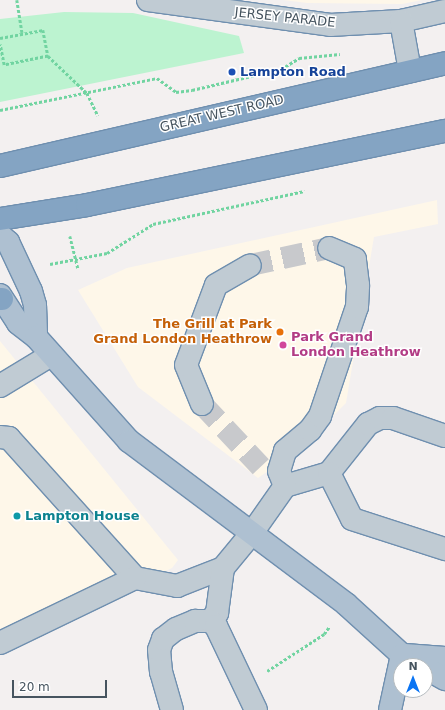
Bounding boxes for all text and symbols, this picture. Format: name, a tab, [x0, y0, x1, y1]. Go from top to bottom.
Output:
street label: JERSEY PARADE	[234, 5, 336, 31]
place label: Lampton Road	[240, 64, 346, 80]
marker: Lampton Road	[227, 67, 237, 77]
street label: GREAT WEST ROAD	[159, 92, 285, 136]
place label: The Grill at Park Grand London Heathrow	[93, 317, 272, 348]
marker: The Grill at Park Grand London Heathrow	[275, 327, 285, 337]
place label: Park Grand London Heathrow	[291, 330, 421, 361]
marker: Park Grand London Heathrow	[278, 340, 288, 350]
place label: Lampton House	[25, 508, 139, 524]
marker: Lampton House	[12, 511, 22, 521]
north arrow	[393, 658, 433, 698]
text: N	[408, 660, 418, 673]
scale bar	[14, 672, 109, 698]
text: 20 m	[19, 680, 50, 694]

